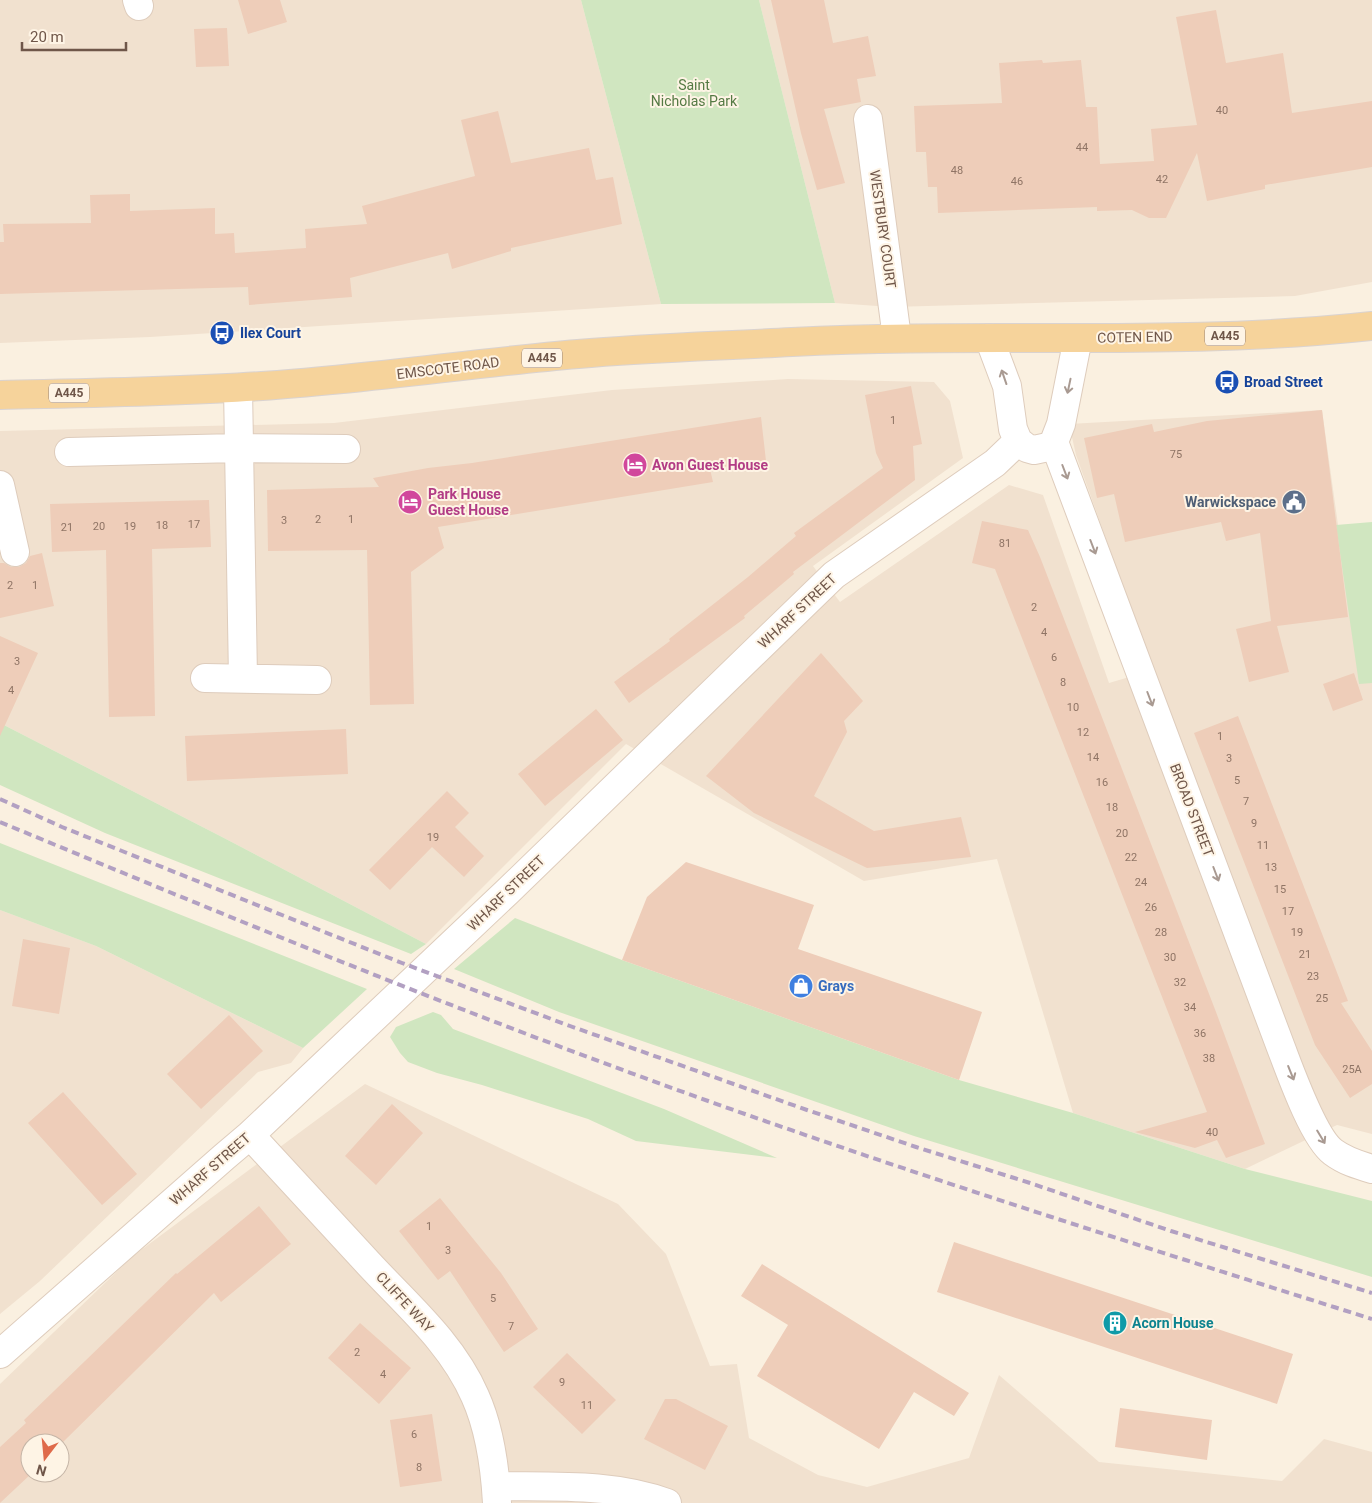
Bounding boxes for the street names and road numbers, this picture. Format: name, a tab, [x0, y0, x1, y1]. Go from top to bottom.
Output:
street label: WESTBURY COURT	[867, 169, 899, 290]
road number: A445	[1205, 326, 1245, 346]
street label: COTEN END	[1097, 328, 1173, 346]
road number: A445	[522, 348, 562, 368]
street label: EMSCOTE ROAD	[396, 354, 500, 382]
road number: A445	[49, 383, 89, 402]
street label: WHARF STREET	[755, 570, 840, 651]
street label: BROAD STREET	[1167, 761, 1217, 859]
street label: WHARF STREET	[464, 852, 548, 934]
street label: WHARF STREET	[167, 1129, 254, 1208]
street label: CLIFFE WAY	[373, 1269, 437, 1336]

